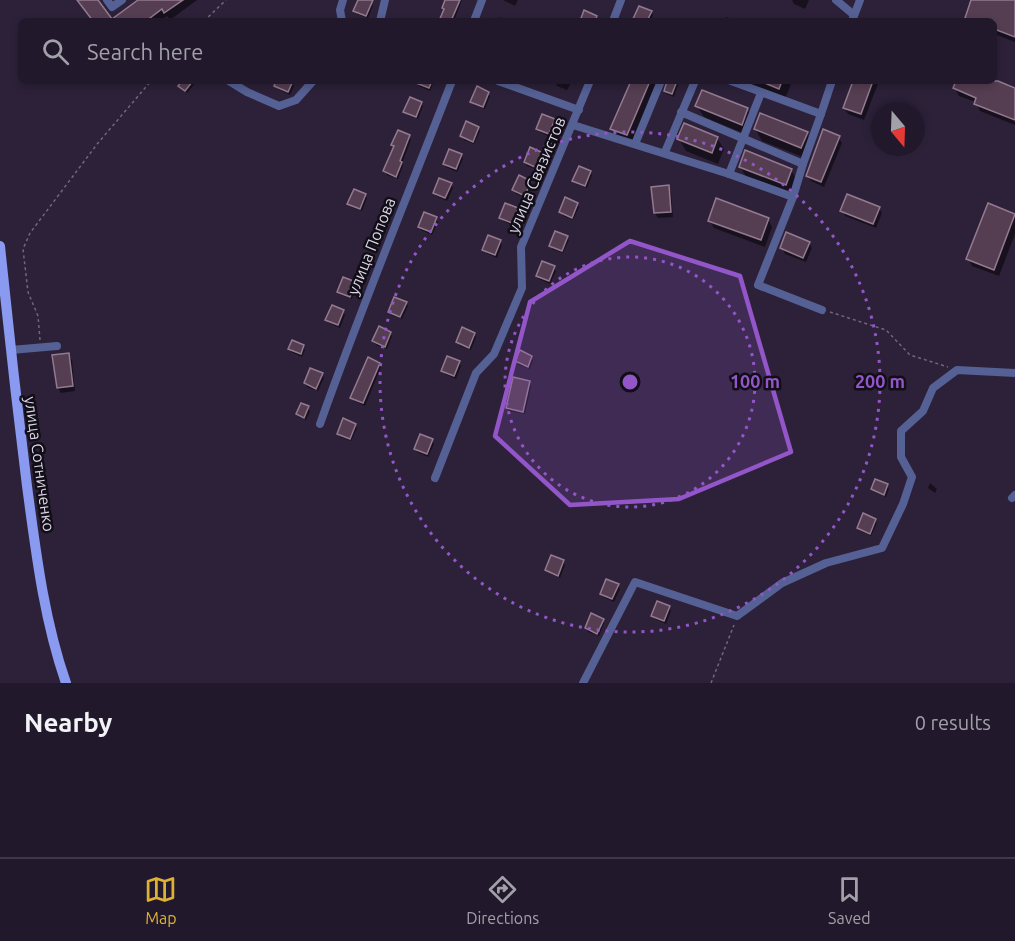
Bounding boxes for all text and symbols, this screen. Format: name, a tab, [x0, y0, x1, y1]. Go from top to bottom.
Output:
search box	[18, 18, 997, 84]
icon: search	[39, 35, 72, 68]
text: Search here	[87, 39, 203, 64]
north arrow	[871, 102, 925, 156]
street label: улица Связистов	[503, 114, 569, 236]
street label: улица Попова	[343, 195, 399, 297]
text: 100 m	[730, 371, 780, 391]
text: 200 m	[855, 371, 905, 391]
centre of rings	[620, 372, 640, 392]
street label: улица Сотниченко	[22, 395, 58, 533]
text: Nearby	[24, 708, 112, 737]
text: 0 results	[915, 711, 991, 734]
tab: Map	[144, 873, 177, 927]
tab: Directions	[466, 873, 539, 927]
tab: Saved	[828, 873, 871, 927]

